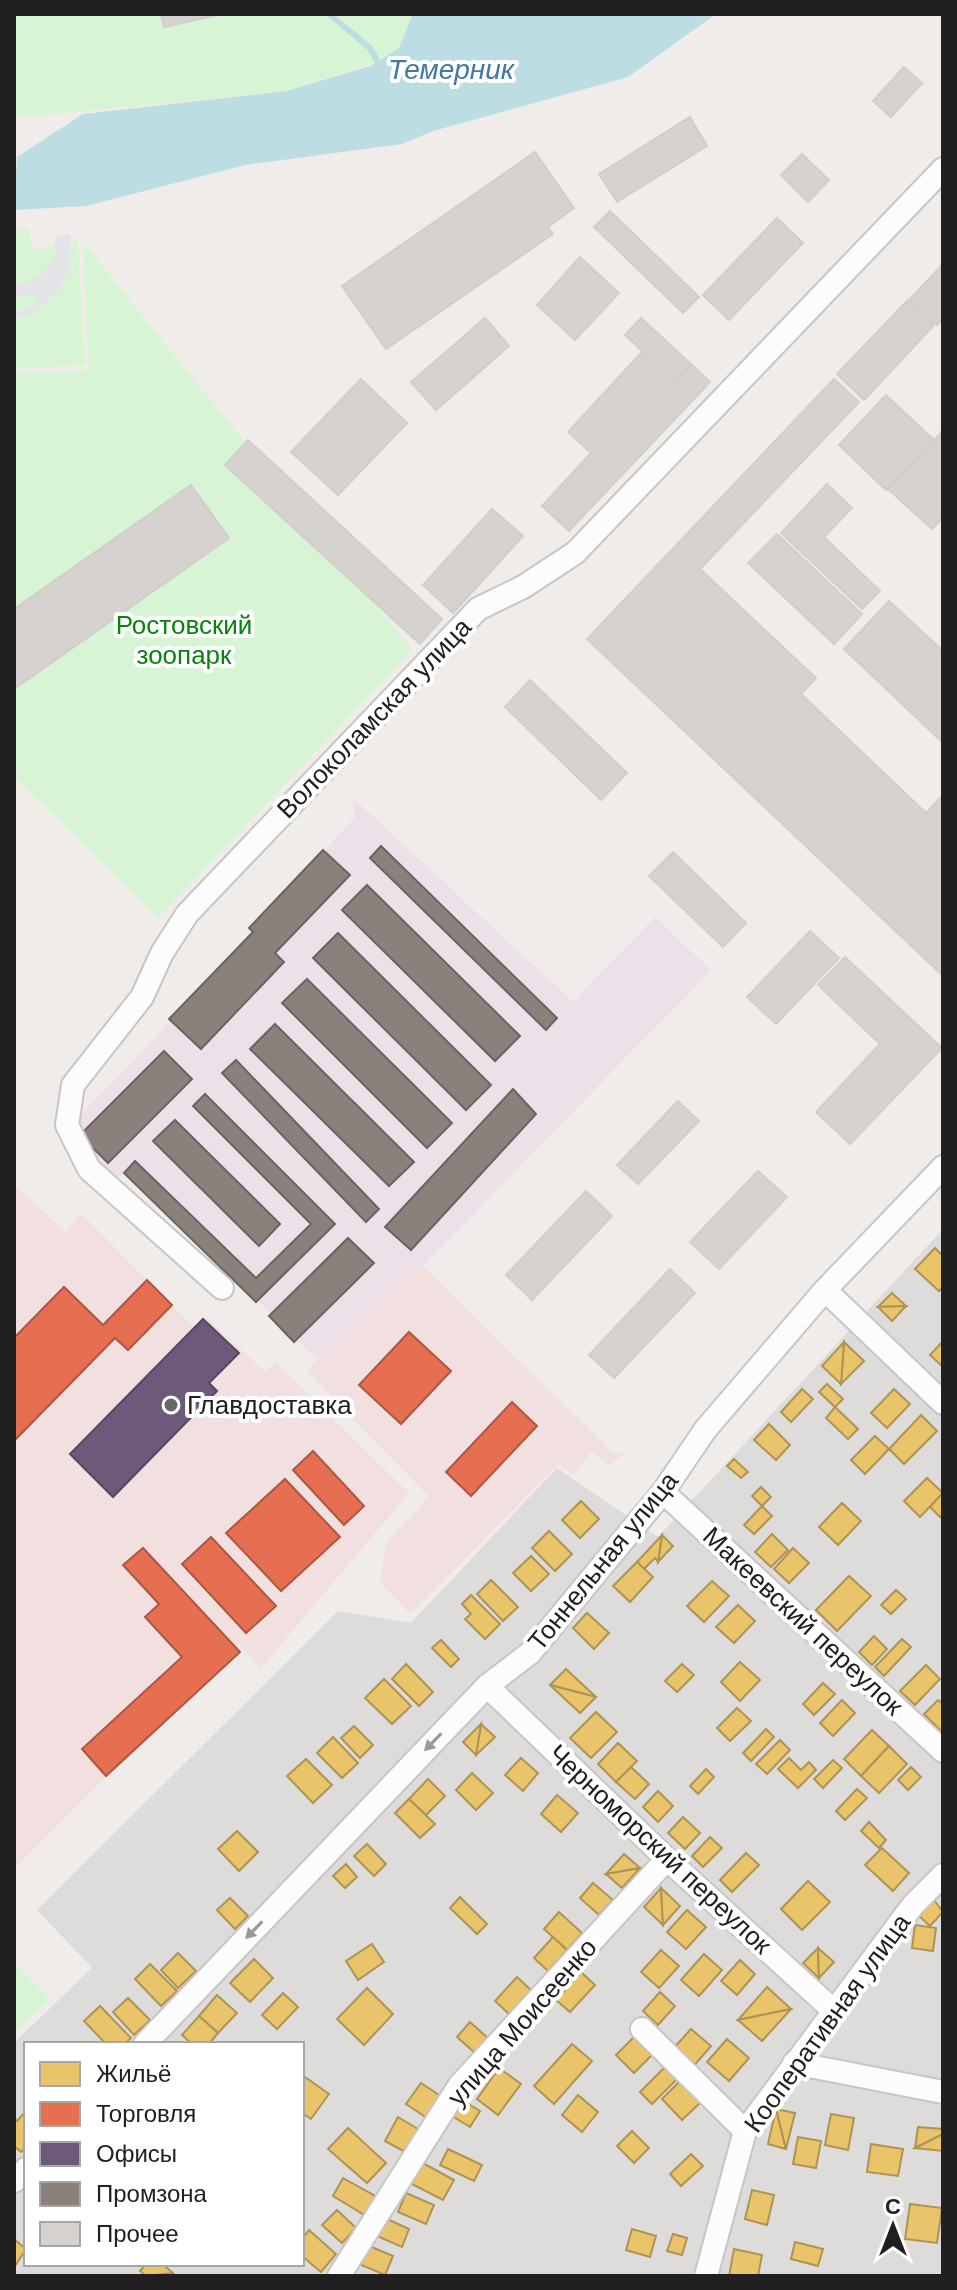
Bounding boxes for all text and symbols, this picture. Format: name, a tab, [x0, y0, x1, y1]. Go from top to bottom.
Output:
water label: Темерник	[388, 51, 516, 88]
park label: Ростовский зоопарк	[116, 608, 252, 672]
street label: Волоколамская улица	[269, 610, 479, 826]
place label: Главдоставка	[187, 1388, 352, 1422]
marker: Главдоставка	[162, 1396, 180, 1414]
street label: Тоннельная улица	[520, 1464, 686, 1657]
street label: Макеевский переулок	[696, 1519, 911, 1723]
one-way arrow	[425, 1733, 443, 1752]
street label: Черноморский переулок	[541, 1737, 779, 1962]
street label: Кооперативная улица	[736, 1906, 918, 2139]
one-way arrow	[245, 1921, 263, 1940]
street label: улица Моисеенко	[440, 1931, 604, 2113]
legend	[24, 2042, 304, 2266]
text: Жильё	[96, 2058, 171, 2089]
text: Торговля	[96, 2098, 196, 2129]
text: Офисы	[96, 2138, 177, 2169]
text: Промзона	[96, 2178, 208, 2209]
north arrow	[853, 2186, 933, 2266]
text: С	[885, 2192, 901, 2221]
text: Прочее	[96, 2218, 179, 2249]

